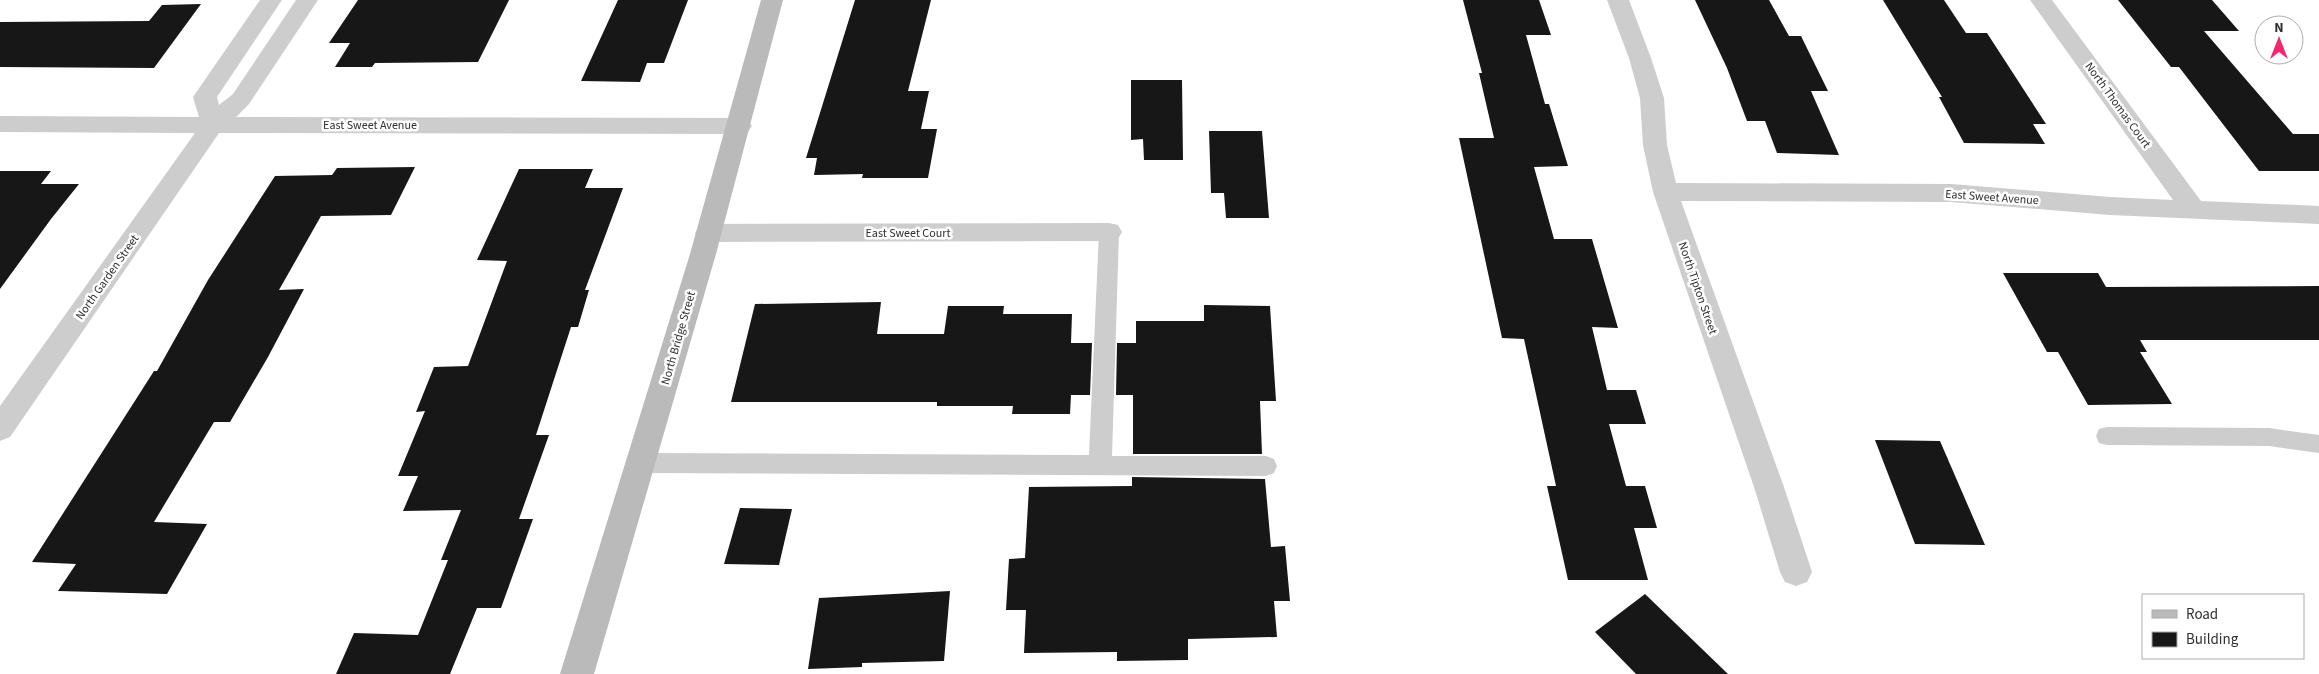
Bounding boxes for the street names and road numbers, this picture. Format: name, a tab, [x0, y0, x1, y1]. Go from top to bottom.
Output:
street label: North Thomas Court	[2081, 59, 2155, 152]
street label: East Sweet Avenue	[323, 117, 417, 134]
street label: East Sweet Avenue	[1945, 186, 2039, 209]
street label: East Sweet Court	[866, 225, 950, 242]
street label: North Garden Street	[72, 231, 143, 323]
street label: North Tipton Street	[1674, 240, 1721, 337]
street label: North Bridge Street	[657, 289, 700, 387]

